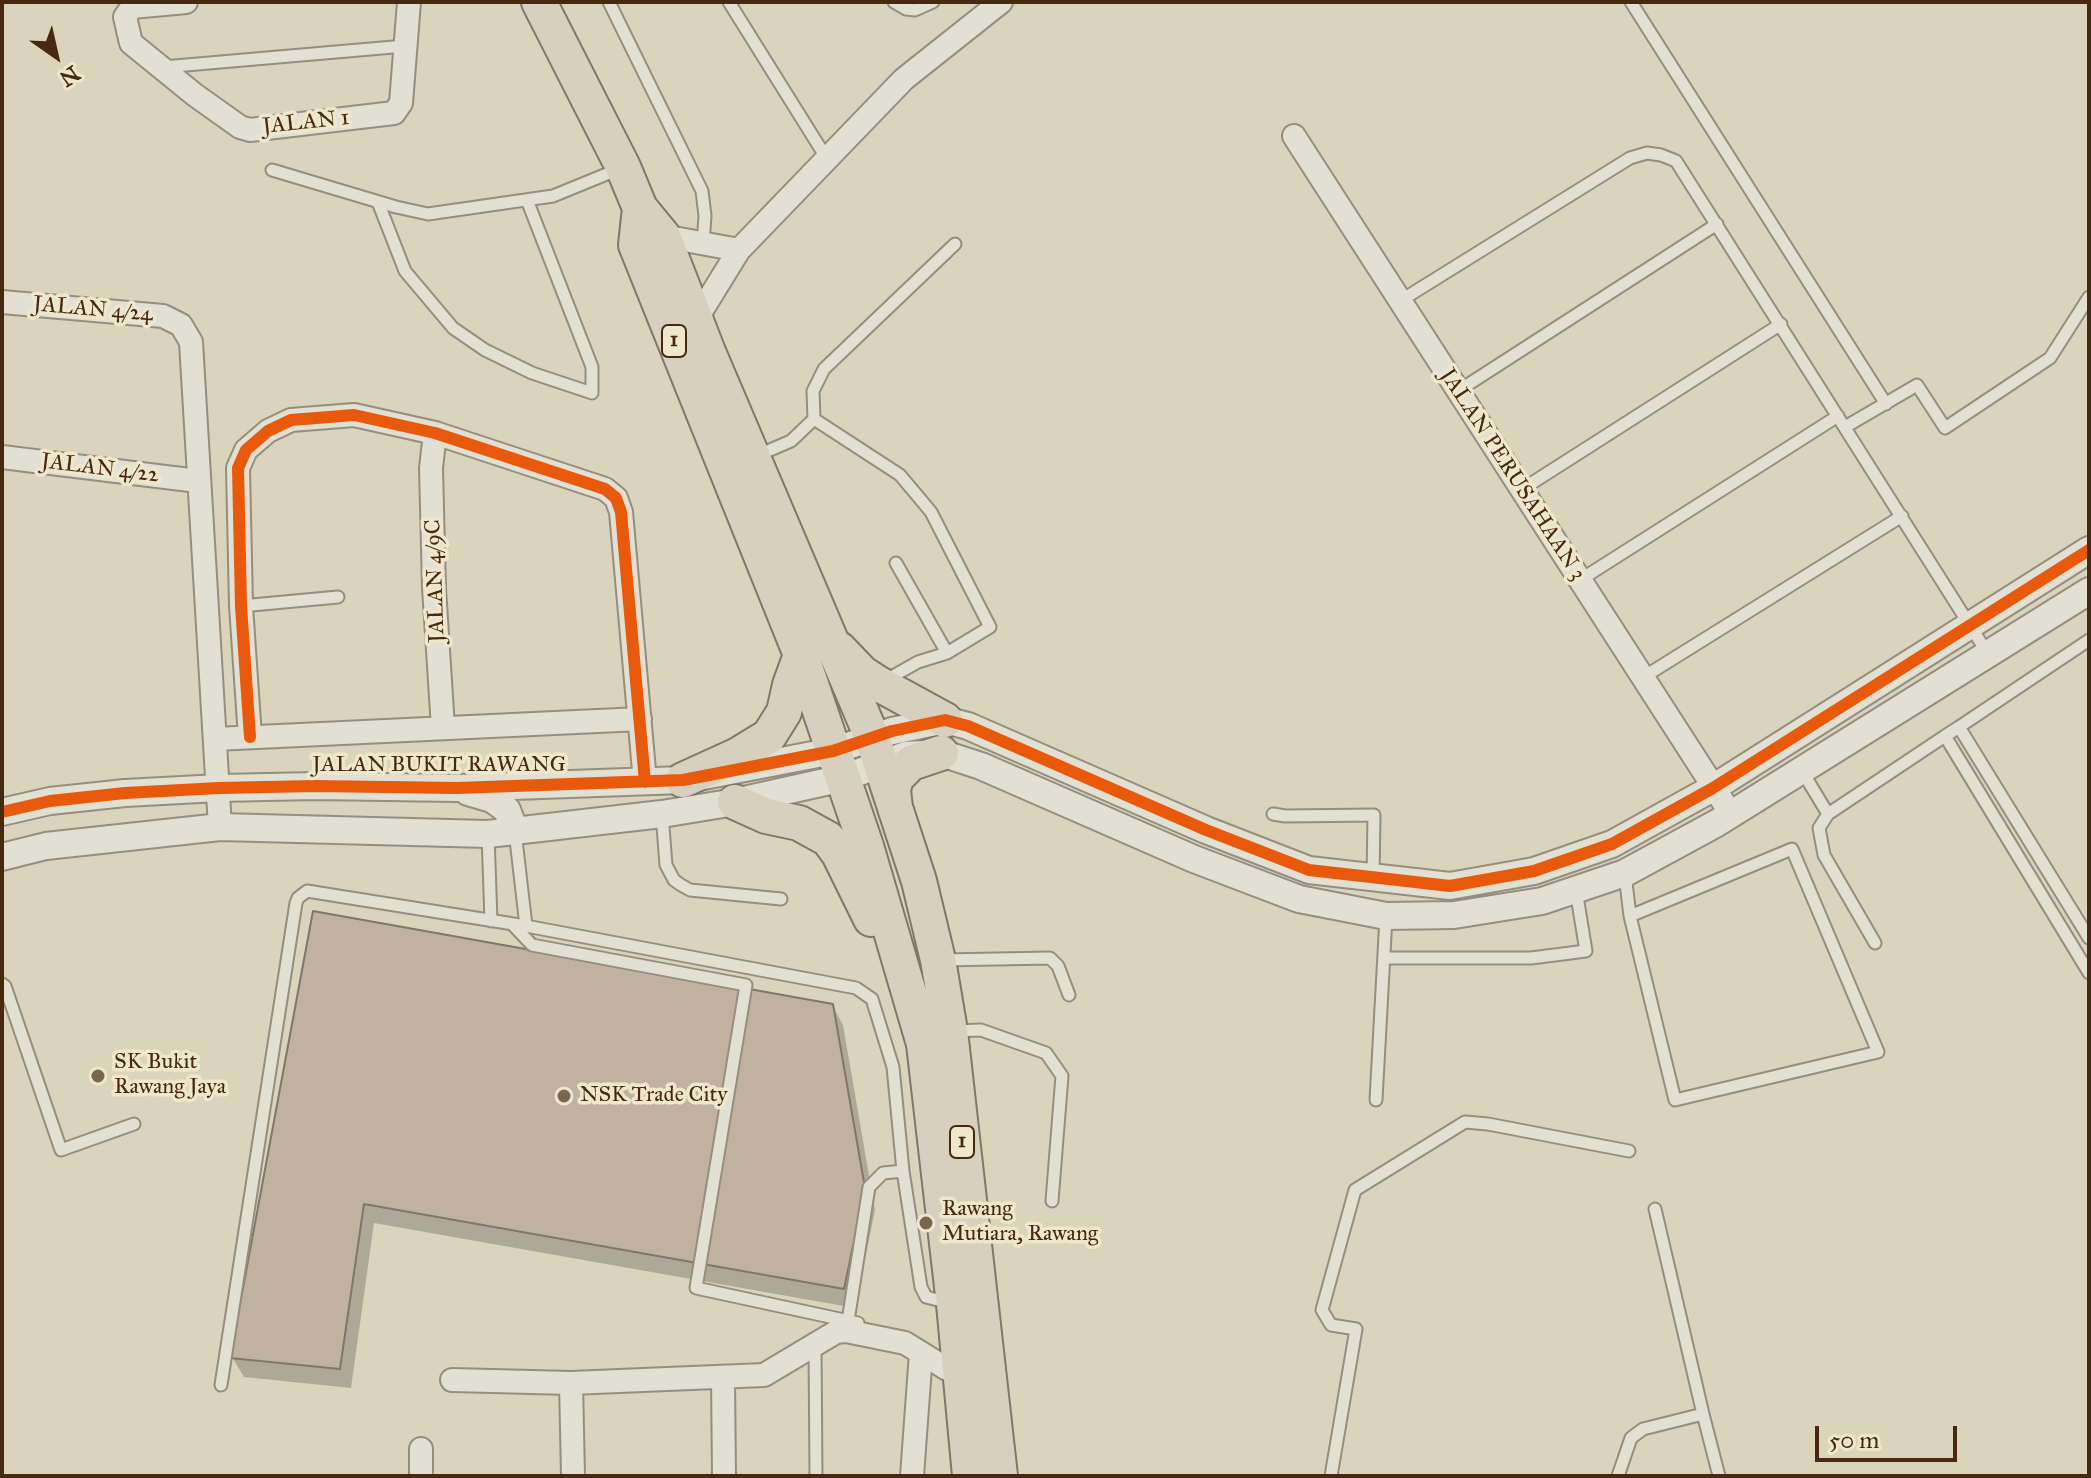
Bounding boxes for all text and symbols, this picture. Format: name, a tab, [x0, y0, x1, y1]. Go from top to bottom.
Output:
north arrow	[16, 16, 96, 96]
text: N	[54, 60, 85, 93]
street label: JALAN 1	[261, 105, 351, 141]
street label: JALAN 4/24	[32, 292, 154, 328]
road number: 1	[662, 325, 686, 357]
street label: JALAN PERUSAHAAN 3	[1434, 364, 1590, 586]
street label: JALAN 4/22	[40, 449, 160, 489]
street label: JALAN 4/9C	[421, 519, 451, 643]
street label: JALAN BUKIT RAWANG	[312, 753, 566, 779]
place label: SK Bukit Rawang Jaya	[114, 1050, 226, 1102]
marker: SK Bukit Rawang Jaya	[89, 1067, 107, 1085]
place label: NSK Trade City	[580, 1083, 728, 1109]
marker: NSK Trade City	[555, 1087, 573, 1105]
road number: 1	[950, 1126, 974, 1158]
place label: Rawang Mutiara, Rawang	[942, 1197, 1098, 1248]
marker: Rawang Mutiara, Rawang	[917, 1214, 935, 1232]
scale bar	[1819, 1410, 1961, 1460]
text: 50 m	[1829, 1425, 1879, 1455]

